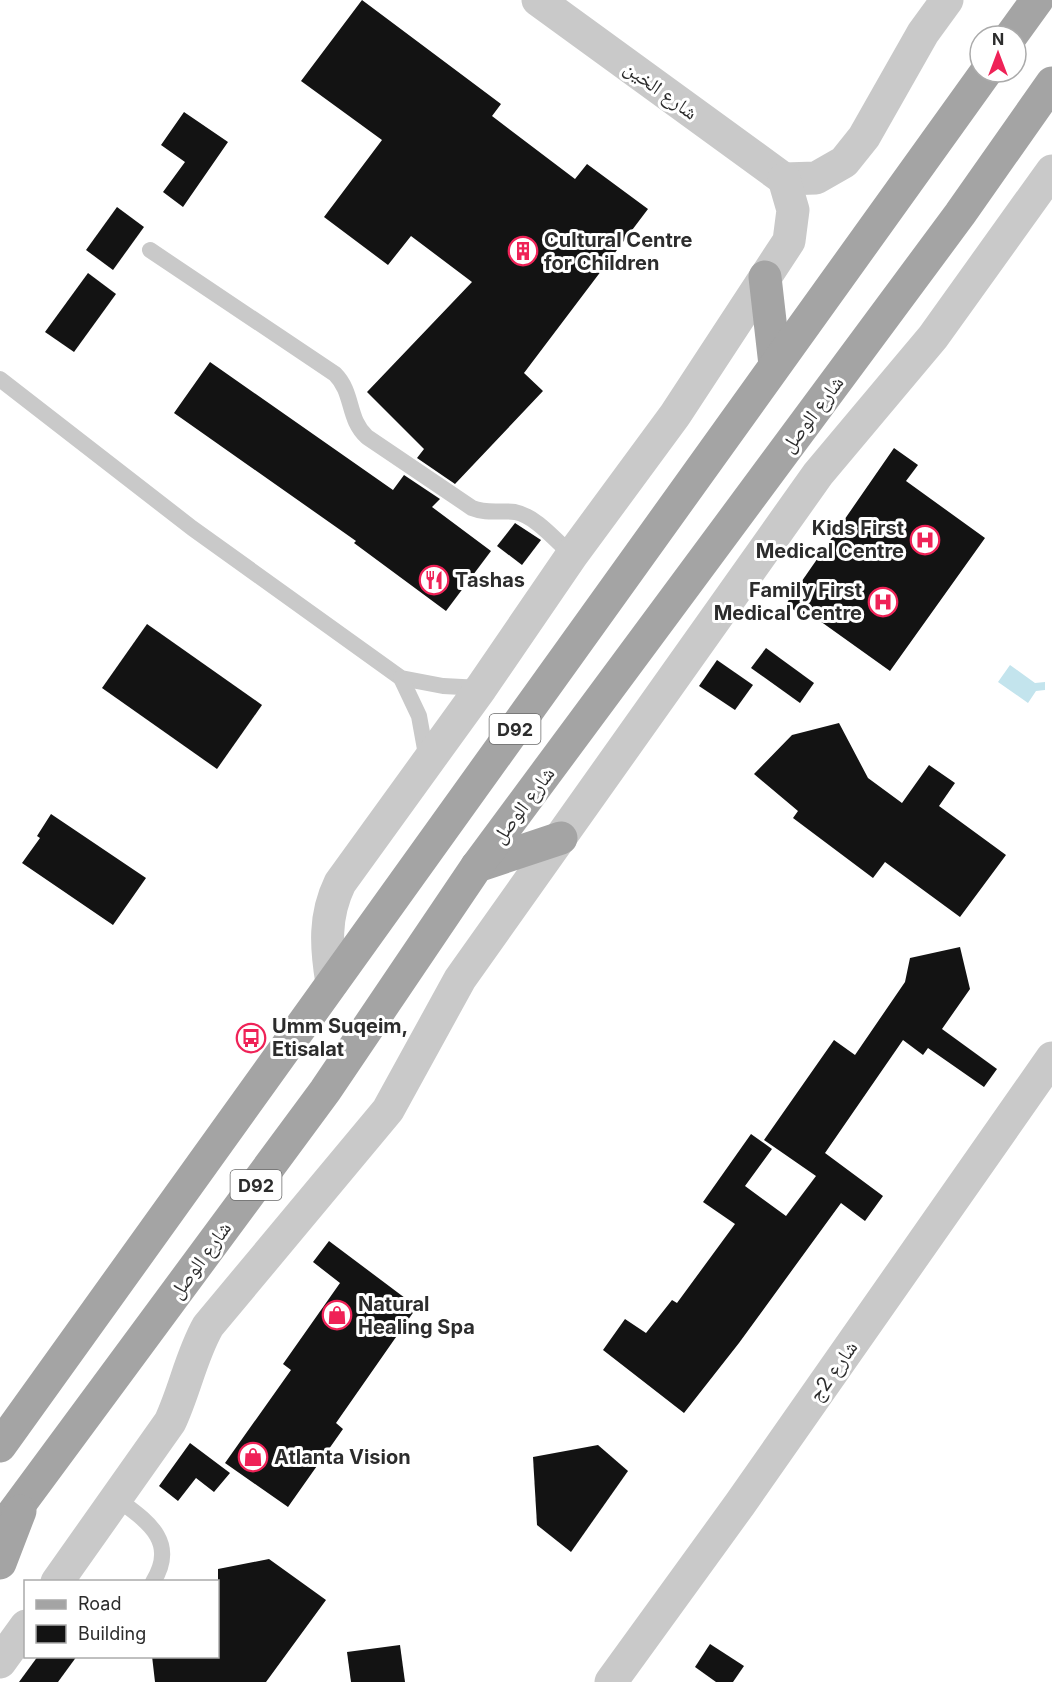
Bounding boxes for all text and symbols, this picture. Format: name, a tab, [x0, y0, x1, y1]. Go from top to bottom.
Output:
north arrow	[968, 24, 1028, 84]
text: N	[992, 29, 1004, 49]
street label: شارع الخين	[619, 55, 702, 125]
place label: Cultural Centre for Children	[544, 228, 693, 275]
building icon: Cultural Centre for Children	[507, 235, 539, 267]
street label: شارع الوصل	[775, 371, 849, 458]
place label: Kids First Medical Centre	[756, 516, 904, 563]
hospital icon: Kids First Medical Centre	[909, 524, 941, 556]
restaurant icon: Tashas	[418, 564, 450, 596]
place label: Tashas	[455, 568, 525, 592]
place label: Family First Medical Centre	[714, 578, 862, 625]
hospital icon: Family First Medical Centre	[867, 586, 899, 618]
road number: D92	[490, 714, 540, 744]
street label: شارع الوصل	[486, 762, 560, 849]
place label: Umm Suqeim, Etisalat	[272, 1014, 408, 1061]
bus stop icon: Umm Suqeim, Etisalat	[235, 1022, 267, 1054]
road number: D92	[230, 1170, 282, 1200]
street label: شارع الوصل	[164, 1217, 237, 1304]
place label: Natural Healing Spa	[358, 1292, 475, 1339]
shop icon: Natural Healing Spa	[321, 1299, 353, 1331]
street label: شارع 2ج	[803, 1336, 863, 1407]
shop icon: Atlanta Vision	[237, 1441, 269, 1473]
place label: Atlanta Vision	[274, 1445, 411, 1469]
legend	[24, 1580, 219, 1658]
text: Road	[78, 1593, 121, 1614]
text: Building	[78, 1623, 146, 1644]

